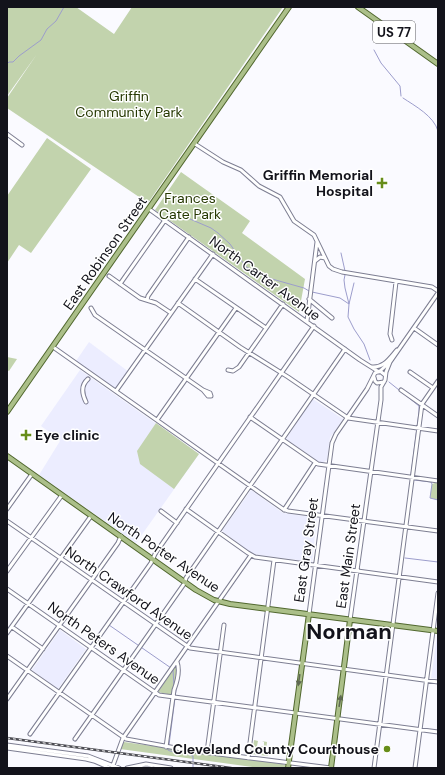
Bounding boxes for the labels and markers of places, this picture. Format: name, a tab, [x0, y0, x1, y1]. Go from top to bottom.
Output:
place label: Griffin Memorial Hospital	[263, 166, 373, 200]
marker: Griffin Memorial Hospital	[376, 177, 388, 189]
place label: Eye clinic	[35, 426, 100, 444]
marker: Eye clinic	[20, 429, 32, 441]
place label: Cleveland County Courthouse	[173, 740, 379, 758]
marker: Cleveland County Courthouse	[382, 744, 392, 754]

